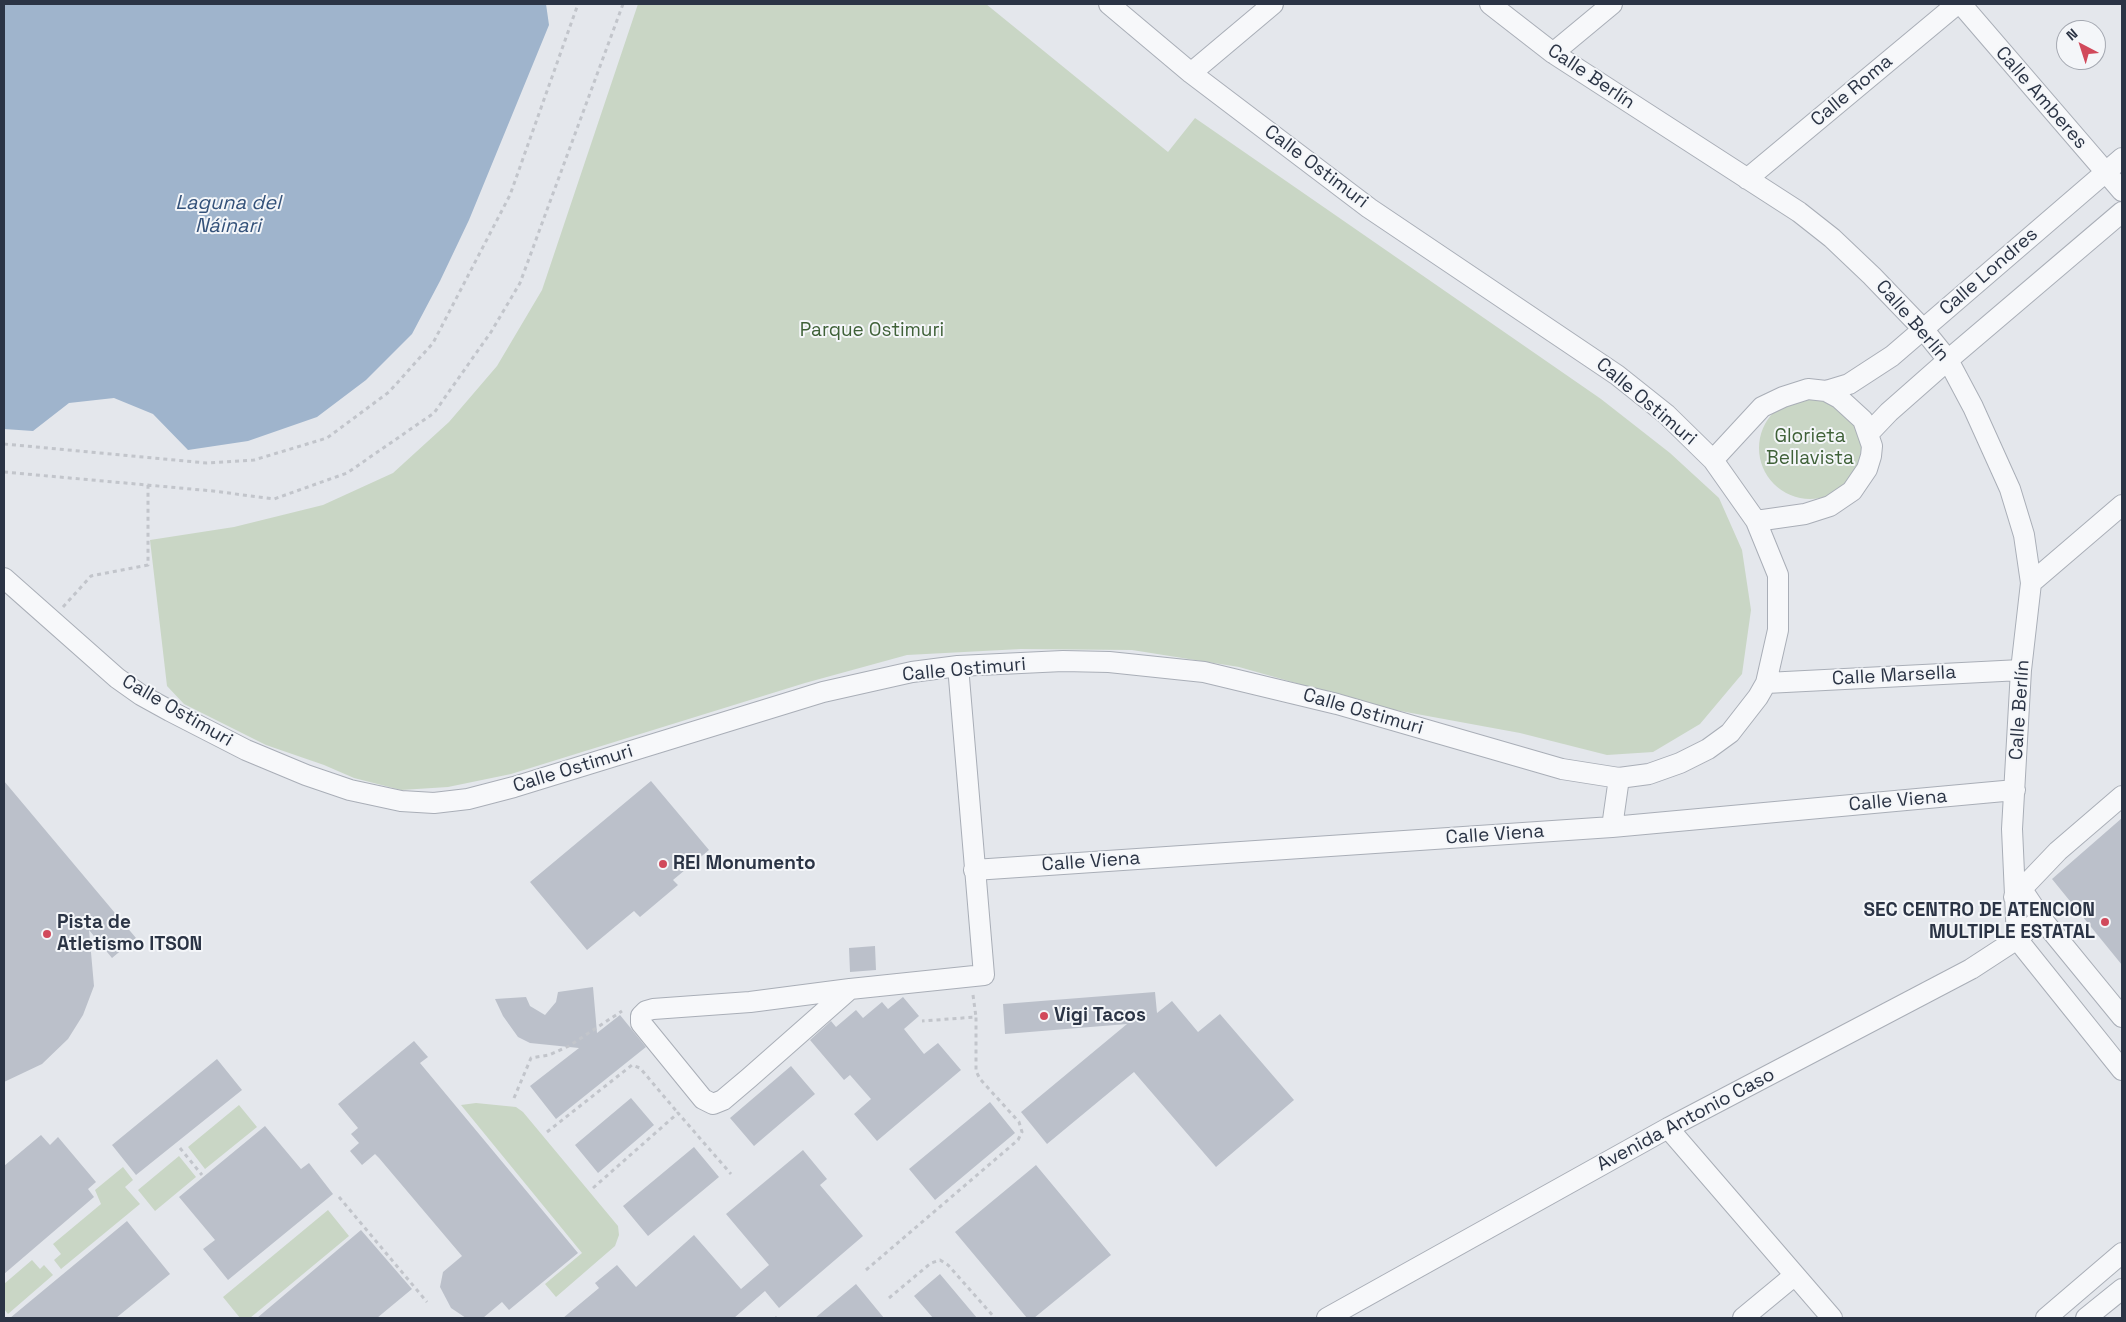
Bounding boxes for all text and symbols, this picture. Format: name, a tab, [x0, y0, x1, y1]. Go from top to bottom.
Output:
north arrow	[2056, 20, 2106, 70]
text: N	[2063, 24, 2081, 44]
street label: Calle Berlín	[1543, 39, 1639, 115]
street label: Calle Amberes	[1990, 42, 2092, 154]
street label: Calle Roma	[1807, 50, 1897, 132]
street label: Calle Ostimuri	[1260, 121, 1372, 213]
water label: Laguna del Náinari	[175, 192, 281, 239]
street label: Calle Londres	[1935, 223, 2043, 321]
street label: Calle Berlín	[1870, 276, 1954, 366]
park label: Parque Ostimuri	[800, 320, 944, 342]
street label: Calle Ostimuri	[1591, 353, 1701, 451]
park label: Glorieta Bellavista	[1766, 426, 1854, 470]
street label: Calle Ostimuri	[901, 653, 1027, 687]
street label: Calle Berlín	[2005, 659, 2035, 761]
street label: Calle Marsella	[1831, 661, 1957, 691]
street label: Calle Ostimuri	[118, 670, 236, 752]
street label: Calle Ostimuri	[1300, 684, 1426, 740]
street label: Calle Ostimuri	[510, 740, 636, 798]
street label: Calle Viena	[1848, 785, 1948, 817]
street label: Calle Viena	[1445, 820, 1545, 850]
street label: Calle Viena	[1041, 847, 1141, 877]
place label: REI Monumento	[673, 853, 816, 875]
marker: REI Monumento	[657, 858, 669, 870]
place label: SEC CENTRO DE ATENCION MULTIPLE ESTATAL	[1863, 900, 2095, 944]
place label: Pista de Atletismo ITSON	[57, 912, 202, 956]
marker: SEC CENTRO DE ATENCION MULTIPLE ESTATAL	[2099, 916, 2111, 928]
marker: Pista de Atletismo ITSON	[41, 928, 53, 940]
place label: Vigi Tacos	[1054, 1005, 1146, 1027]
marker: Vigi Tacos	[1038, 1010, 1050, 1022]
street label: Avenida Antonio Caso	[1593, 1063, 1779, 1177]

